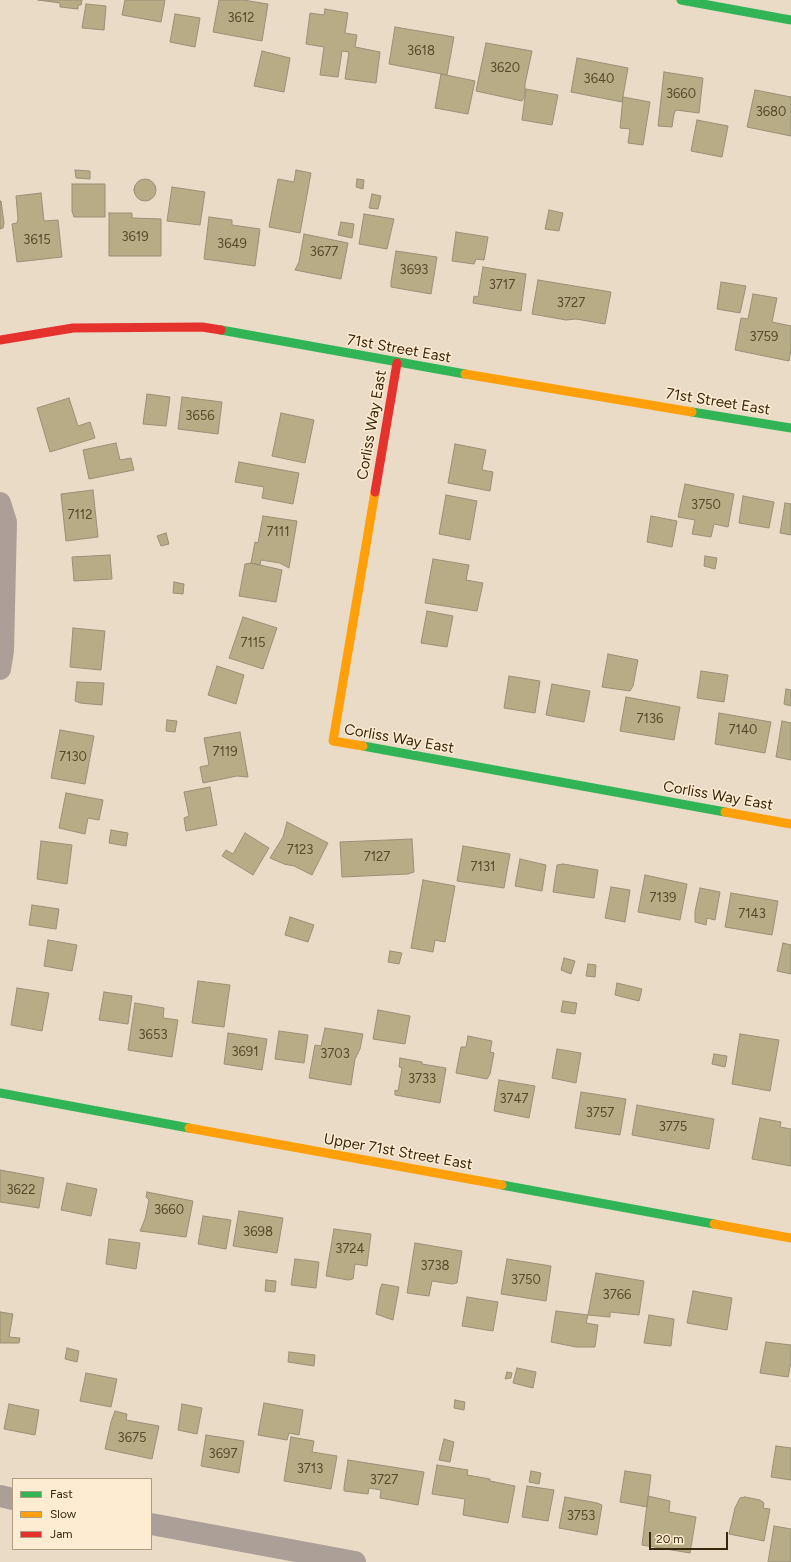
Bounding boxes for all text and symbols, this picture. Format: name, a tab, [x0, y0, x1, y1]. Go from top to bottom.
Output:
house number: 3612	[227, 10, 255, 26]
house number: 3618	[407, 43, 435, 59]
house number: 3620	[490, 60, 520, 76]
house number: 3640	[584, 71, 614, 87]
house number: 3660	[666, 86, 696, 102]
house number: 3680	[756, 104, 786, 120]
house number: 3619	[121, 229, 149, 245]
house number: 3615	[23, 232, 51, 248]
house number: 3649	[217, 236, 247, 252]
house number: 3677	[310, 244, 338, 260]
house number: 3693	[400, 262, 428, 278]
house number: 3717	[489, 277, 515, 293]
house number: 3727	[557, 295, 585, 311]
house number: 3759	[750, 329, 778, 345]
street label: 71st Street East	[345, 331, 453, 367]
street label: Corliss Way East	[353, 369, 391, 481]
street label: 71st Street East	[664, 385, 772, 419]
house number: 3656	[185, 408, 215, 424]
house number: 3750	[691, 497, 721, 513]
house number: 7112	[68, 507, 92, 523]
house number: 7111	[266, 524, 290, 540]
house number: 7115	[240, 635, 266, 651]
house number: 7136	[637, 711, 663, 727]
street label: Corliss Way East	[343, 720, 455, 758]
house number: 7140	[729, 722, 757, 738]
house number: 7119	[212, 744, 238, 760]
house number: 7130	[59, 749, 87, 765]
street label: Corliss Way East	[662, 777, 774, 815]
house number: 7123	[287, 842, 313, 858]
house number: 7127	[364, 849, 390, 865]
house number: 7131	[471, 859, 495, 875]
house number: 7139	[650, 890, 676, 906]
house number: 7143	[738, 906, 766, 922]
house number: 3653	[139, 1027, 167, 1043]
house number: 3691	[231, 1044, 259, 1060]
house number: 3703	[320, 1046, 350, 1062]
house number: 3733	[408, 1071, 436, 1087]
house number: 3747	[499, 1091, 529, 1107]
house number: 3757	[586, 1105, 614, 1121]
house number: 3775	[659, 1119, 687, 1135]
street label: Upper 71st Street East	[322, 1130, 474, 1174]
house number: 3622	[7, 1182, 35, 1198]
house number: 3660	[154, 1202, 184, 1218]
house number: 3698	[243, 1224, 273, 1240]
house number: 3724	[335, 1241, 365, 1257]
house number: 3738	[420, 1258, 450, 1274]
house number: 3750	[511, 1272, 541, 1288]
house number: 3766	[603, 1287, 631, 1303]
house number: 3675	[118, 1430, 146, 1446]
house number: 3697	[209, 1446, 237, 1462]
house number: 3713	[297, 1461, 323, 1477]
house number: 3727	[370, 1472, 398, 1488]
legend	[12, 1478, 152, 1550]
text: Fast	[50, 1487, 73, 1501]
text: Slow	[50, 1507, 76, 1521]
house number: 3753	[567, 1508, 595, 1524]
scale bar	[651, 1524, 730, 1550]
text: Jam	[50, 1527, 73, 1541]
text: 20 m	[656, 1532, 684, 1546]

